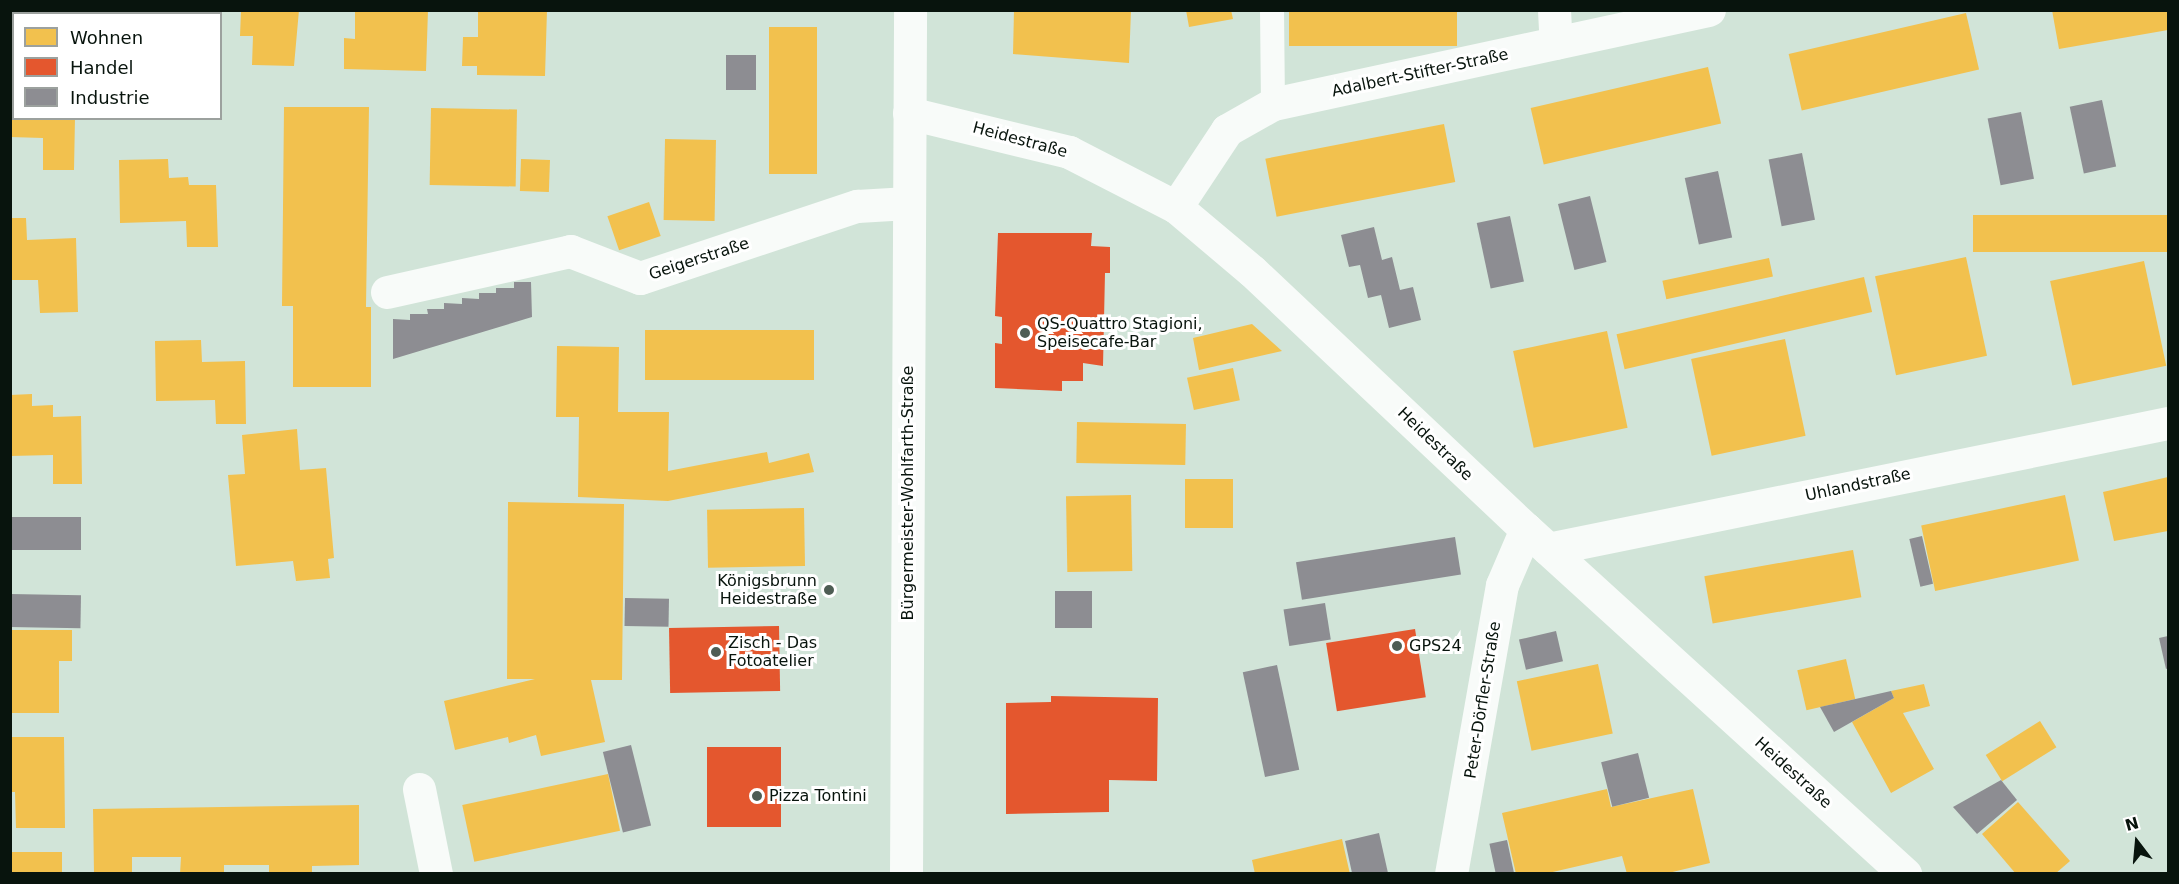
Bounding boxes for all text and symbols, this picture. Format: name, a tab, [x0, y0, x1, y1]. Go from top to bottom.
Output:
legend	[12, 12, 222, 120]
text: Wohnen	[70, 27, 143, 48]
street label: Adalbert-Stifter-Straße	[1330, 45, 1510, 101]
text: Handel	[70, 57, 133, 78]
text: Industrie	[70, 87, 149, 108]
street label: Heidestraße	[971, 118, 1069, 162]
street label: Geigerstraße	[646, 234, 752, 284]
place label: QS-Quattro Stagioni, Speisecafe-Bar	[1037, 314, 1203, 352]
marker: QS-Quattro Stagioni, Speisecafe-Bar	[1018, 326, 1032, 340]
street label: Bürgermeister-Wohlfarth-Straße	[898, 366, 918, 620]
street label: Heidestraße	[1393, 403, 1477, 485]
street label: Uhlandstraße	[1804, 464, 1912, 506]
place label: Königsbrunn Heidestraße	[717, 571, 817, 609]
marker: Königsbrunn Heidestraße	[822, 583, 836, 597]
street label: Peter-Dörfler-Straße	[1461, 620, 1505, 780]
place label: Zisch - Das Fotoatelier	[728, 633, 817, 671]
place label: GPS24	[1409, 636, 1462, 656]
marker: GPS24	[1390, 639, 1404, 653]
marker: Zisch - Das Fotoatelier	[709, 645, 723, 659]
street label: Heidestraße	[1750, 733, 1836, 813]
place label: Pizza Tontini	[769, 786, 867, 806]
marker: Pizza Tontini	[750, 789, 764, 803]
north arrow	[2107, 812, 2167, 872]
text: N	[2123, 813, 2141, 835]

